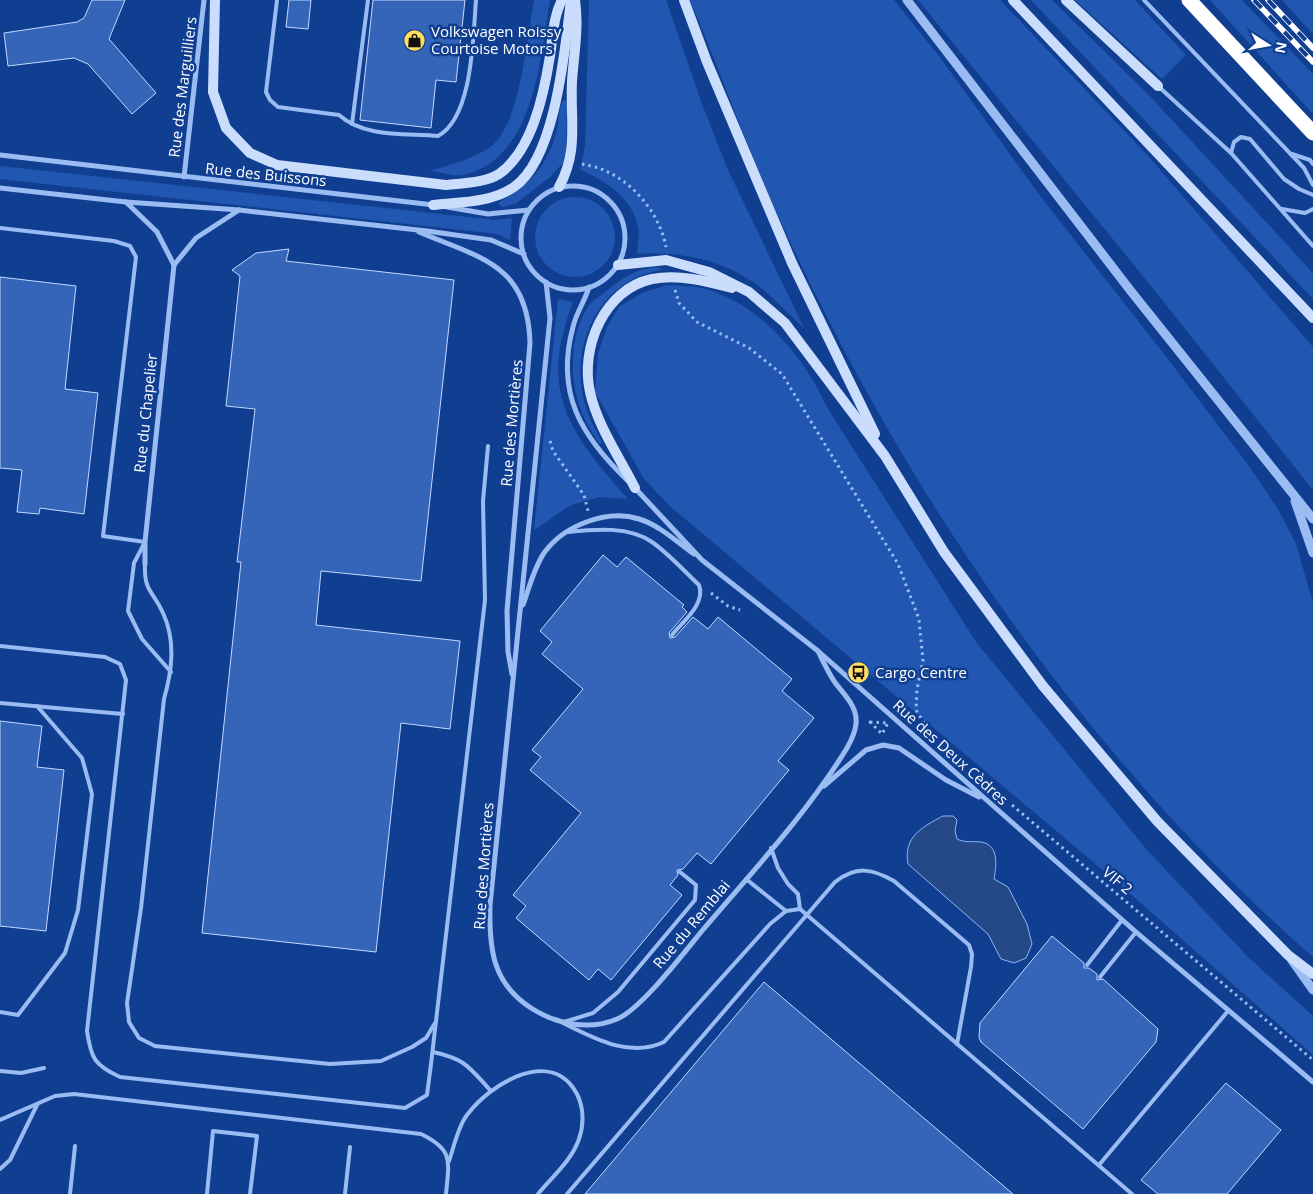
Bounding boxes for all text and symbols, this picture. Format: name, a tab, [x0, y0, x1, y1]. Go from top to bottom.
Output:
street label: Rue des Marguilliers	[163, 16, 201, 158]
north arrow	[1243, 20, 1293, 70]
place label: Volkswagen Roissy Courtoise Motors	[431, 21, 562, 58]
shop icon: Volkswagen Roissy Courtoise Motors	[403, 28, 427, 52]
text: N	[1271, 40, 1292, 55]
street label: Rue des Buissons	[204, 158, 328, 190]
street label: Rue du Chapelier	[129, 352, 161, 474]
street label: Rue des Mortières	[495, 359, 527, 487]
bus stop icon: Cargo Centre	[847, 660, 871, 684]
place label: Cargo Centre	[875, 662, 967, 682]
street label: Rue des Deux Cèdres	[889, 695, 1013, 809]
street label: Rue des Mortières	[469, 802, 497, 930]
street label: VIF 2	[1099, 862, 1137, 898]
street label: Rue du Remblai	[648, 876, 734, 972]

